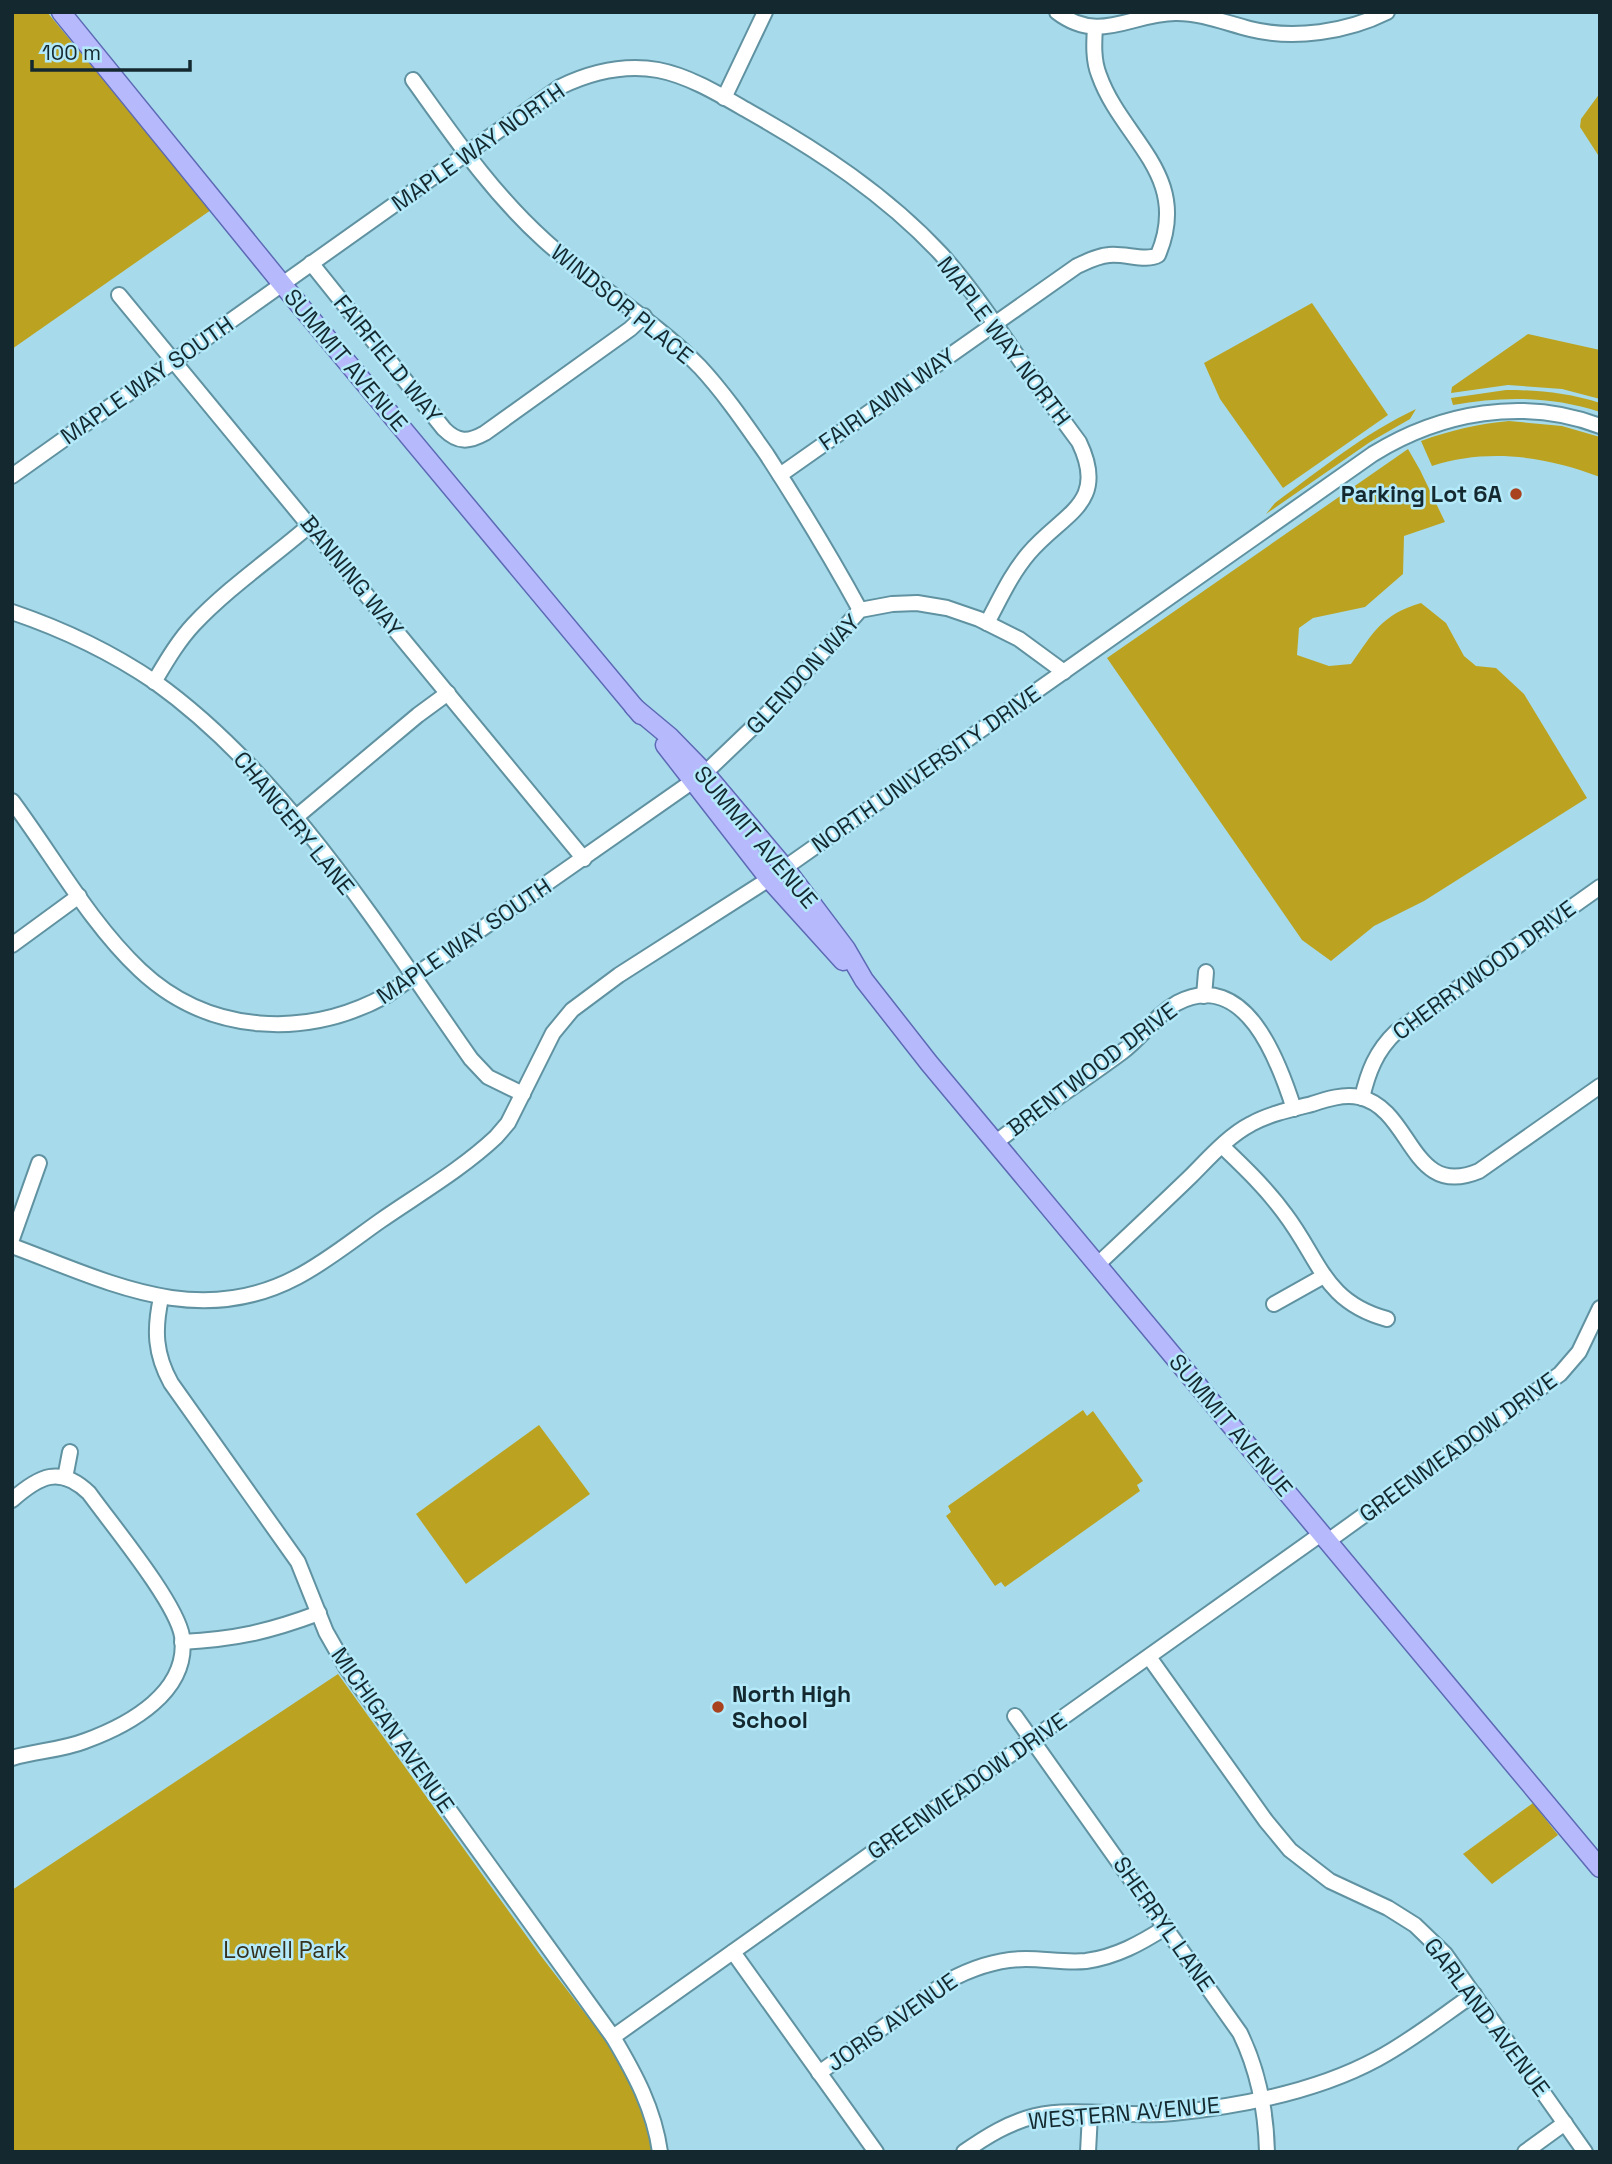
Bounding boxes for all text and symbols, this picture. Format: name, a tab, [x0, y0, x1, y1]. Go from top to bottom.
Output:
scale bar	[32, 28, 189, 72]
text: 100 m	[42, 39, 101, 66]
street label: MAPLE WAY NORTH	[385, 76, 571, 218]
street label: WINDSOR PLACE	[545, 237, 699, 371]
street label: MAPLE WAY NORTH	[930, 250, 1078, 432]
street label: SUMMIT AVENUE	[278, 282, 414, 438]
street label: FAIRFIELD WAY	[327, 289, 449, 429]
street label: MAPLE WAY SOUTH	[55, 309, 239, 451]
street label: FAIRLAWN WAY	[813, 341, 961, 457]
place label: Parking Lot 6A	[1341, 479, 1502, 509]
marker: Parking Lot 6A	[1508, 486, 1524, 502]
street label: BANNING WAY	[294, 509, 410, 643]
street label: GLENDON WAY	[740, 607, 866, 741]
street label: NORTH UNIVERSITY DRIVE	[806, 678, 1046, 860]
street label: CHANCERY LANE	[227, 745, 361, 901]
street label: SUMMIT AVENUE	[688, 759, 824, 915]
street label: MAPLE WAY SOUTH	[371, 871, 557, 1011]
street label: CHERRYWOOD DRIVE	[1386, 893, 1582, 1047]
street label: BRENTWOOD DRIVE	[1001, 995, 1183, 1143]
street label: SUMMIT AVENUE	[1163, 1347, 1299, 1503]
street label: GREENMEADOW DRIVE	[1353, 1365, 1563, 1529]
street label: MICHIGAN AVENUE	[325, 1641, 461, 1819]
place label: North High School	[732, 1679, 851, 1735]
marker: North High School	[710, 1699, 726, 1715]
street label: GREENMEADOW DRIVE	[861, 1706, 1073, 1866]
street label: SHERRYL LANE	[1106, 1851, 1222, 1997]
street label: GARLAND AVENUE	[1417, 1932, 1557, 2102]
park label: Lowell Park	[223, 1935, 347, 1965]
street label: JORIS AVENUE	[821, 1966, 963, 2078]
street label: WESTERN AVENUE	[1027, 2090, 1221, 2136]

